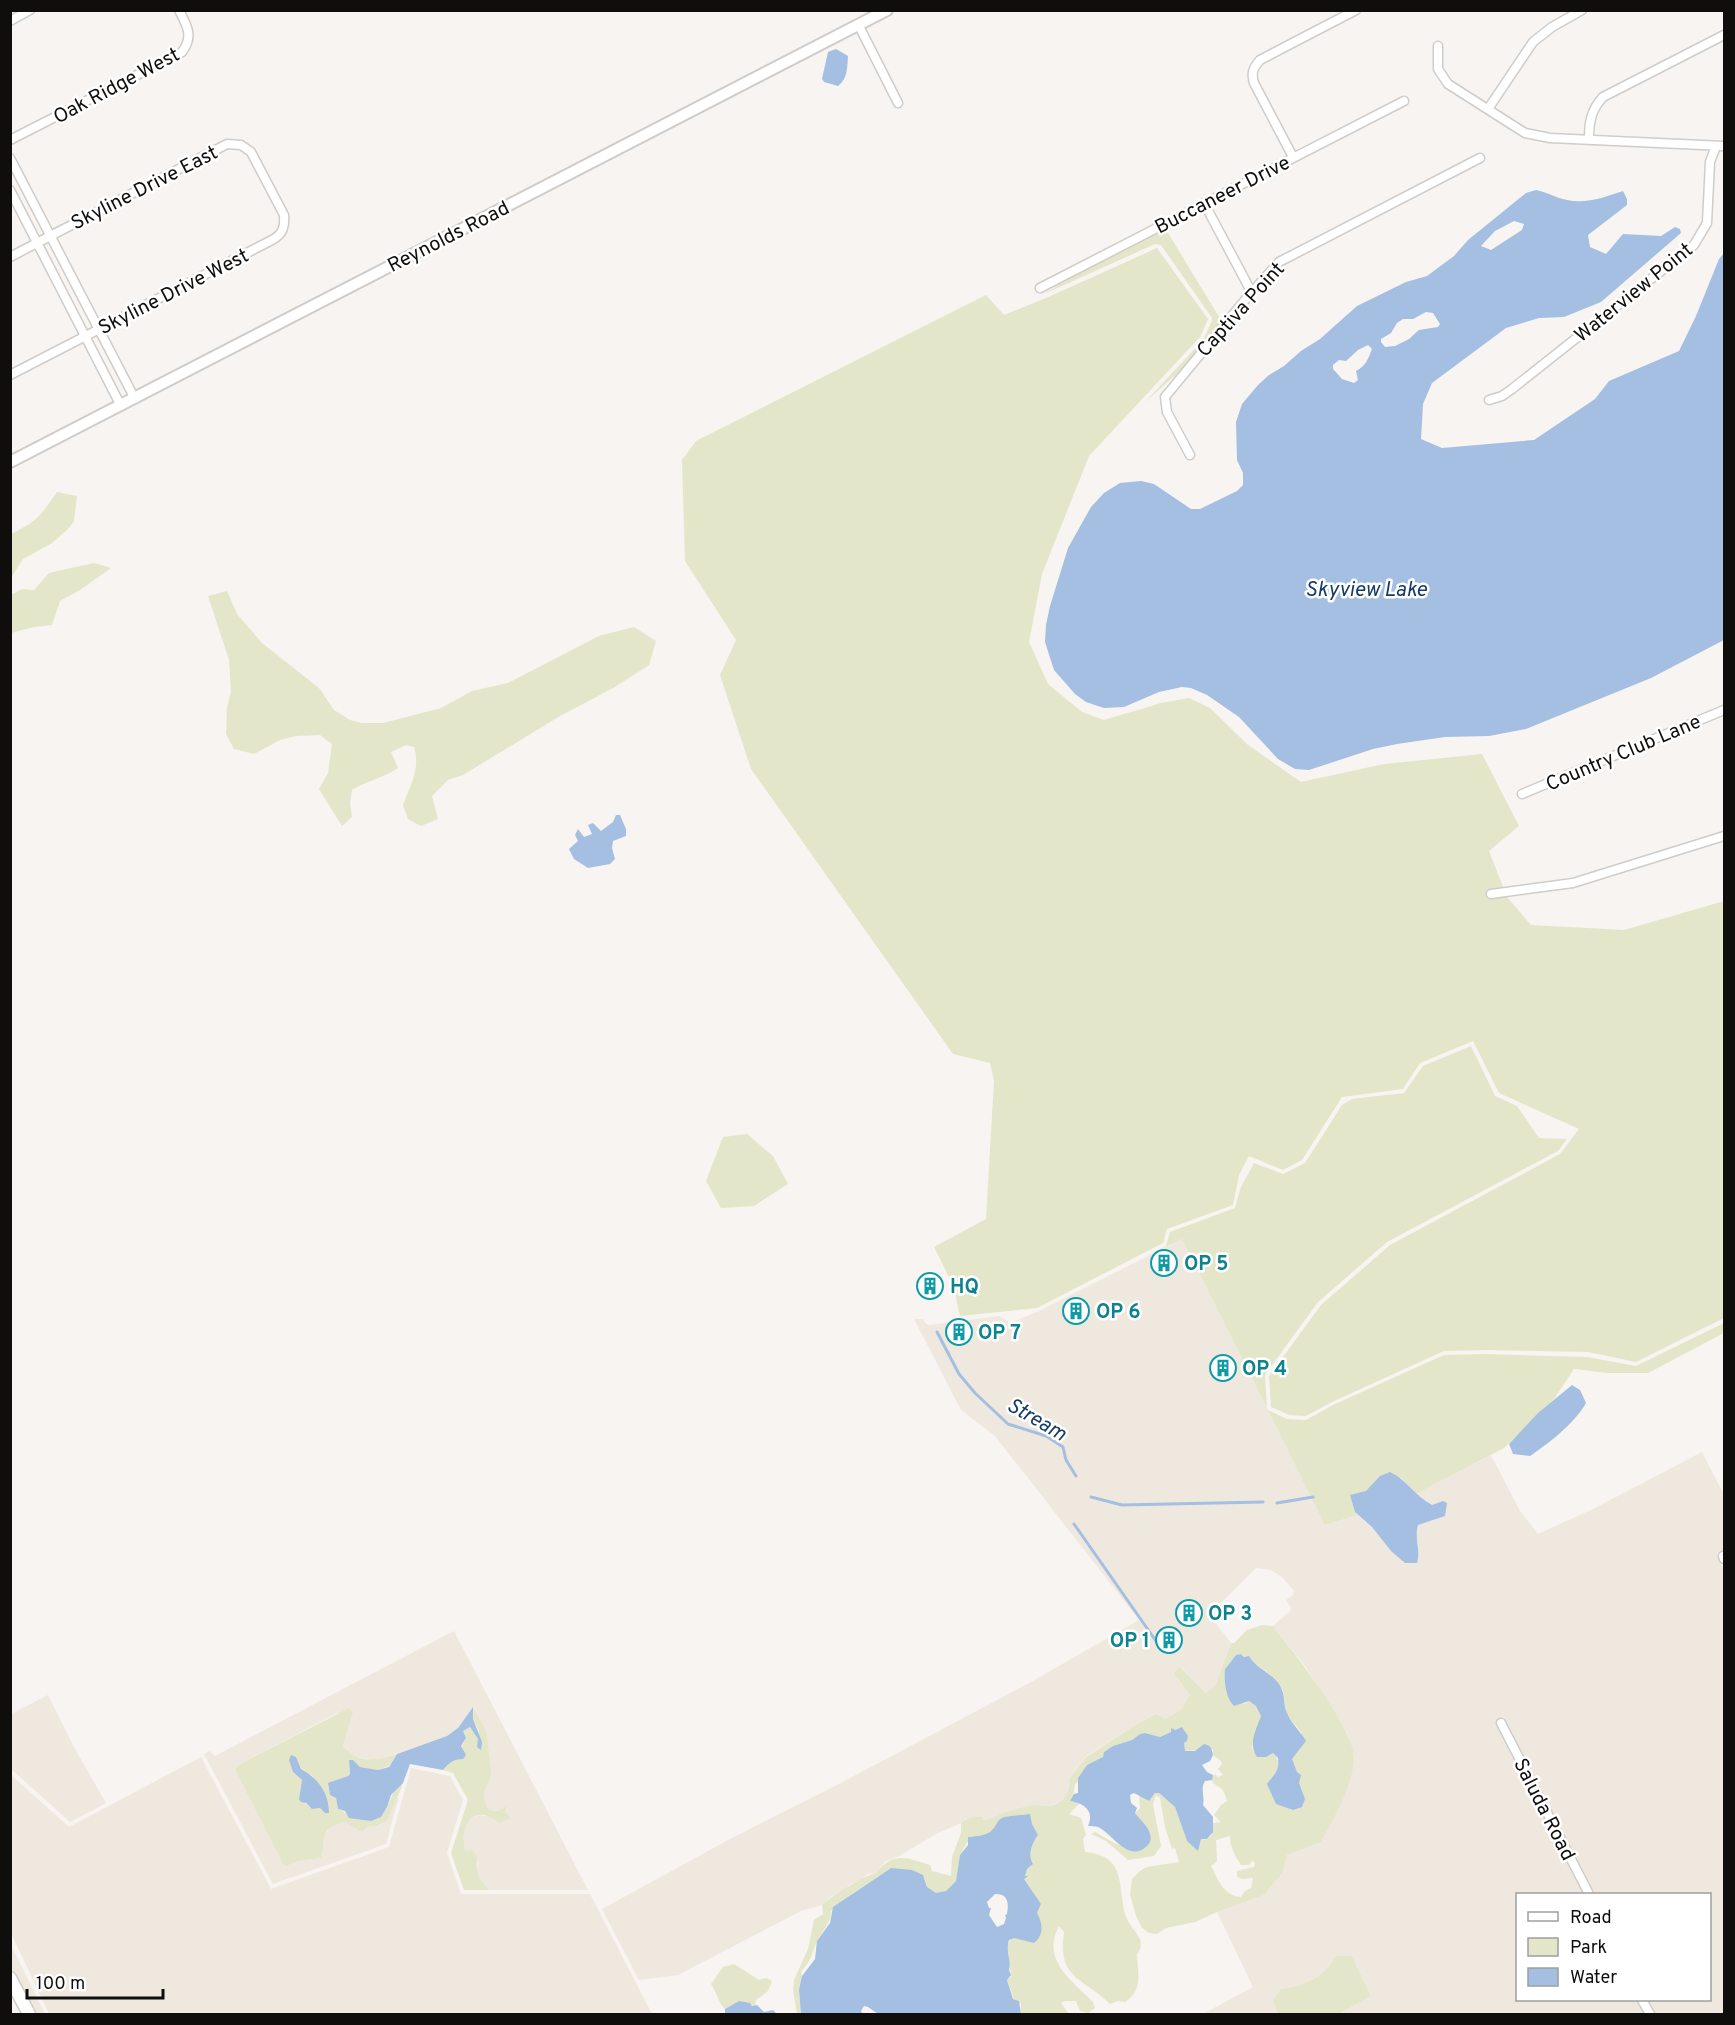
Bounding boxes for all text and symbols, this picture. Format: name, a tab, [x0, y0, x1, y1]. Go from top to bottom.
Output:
street label: Oak Ridge West	[49, 43, 185, 131]
street label: Skyline Drive East	[67, 141, 223, 237]
street label: Buccaneer Drive	[1151, 150, 1295, 241]
street label: Reynolds Road	[384, 196, 514, 280]
street label: Waterview Point	[1570, 238, 1699, 349]
street label: Skyline Drive West	[94, 244, 254, 342]
street label: Captiva Point	[1192, 257, 1291, 363]
water label: Skyview Lake	[1305, 577, 1428, 604]
street label: Country Club Lane	[1542, 709, 1705, 798]
building icon: OP 5	[1149, 1248, 1179, 1278]
place label: OP 5	[1184, 1252, 1228, 1278]
building icon: HQ	[915, 1271, 945, 1301]
place label: HQ	[950, 1275, 979, 1301]
building icon: OP 6	[1061, 1296, 1091, 1326]
place label: OP 6	[1096, 1300, 1140, 1326]
building icon: OP 7	[944, 1317, 974, 1347]
place label: OP 7	[978, 1321, 1021, 1347]
building icon: OP 4	[1208, 1353, 1238, 1383]
place label: OP 4	[1242, 1357, 1287, 1383]
water label: Stream	[1002, 1392, 1072, 1449]
building icon: OP 3	[1174, 1598, 1204, 1628]
place label: OP 3	[1208, 1602, 1252, 1628]
building icon: OP 1	[1154, 1625, 1184, 1655]
place label: OP 1	[1110, 1629, 1150, 1655]
street label: Saluda Road	[1506, 1754, 1580, 1866]
legend	[1516, 1893, 1711, 2001]
text: Road	[1570, 1907, 1612, 1930]
text: Park	[1570, 1937, 1607, 1960]
scale bar	[27, 1962, 164, 2000]
text: Water	[1570, 1967, 1617, 1990]
text: 100 m	[36, 1973, 85, 1996]

